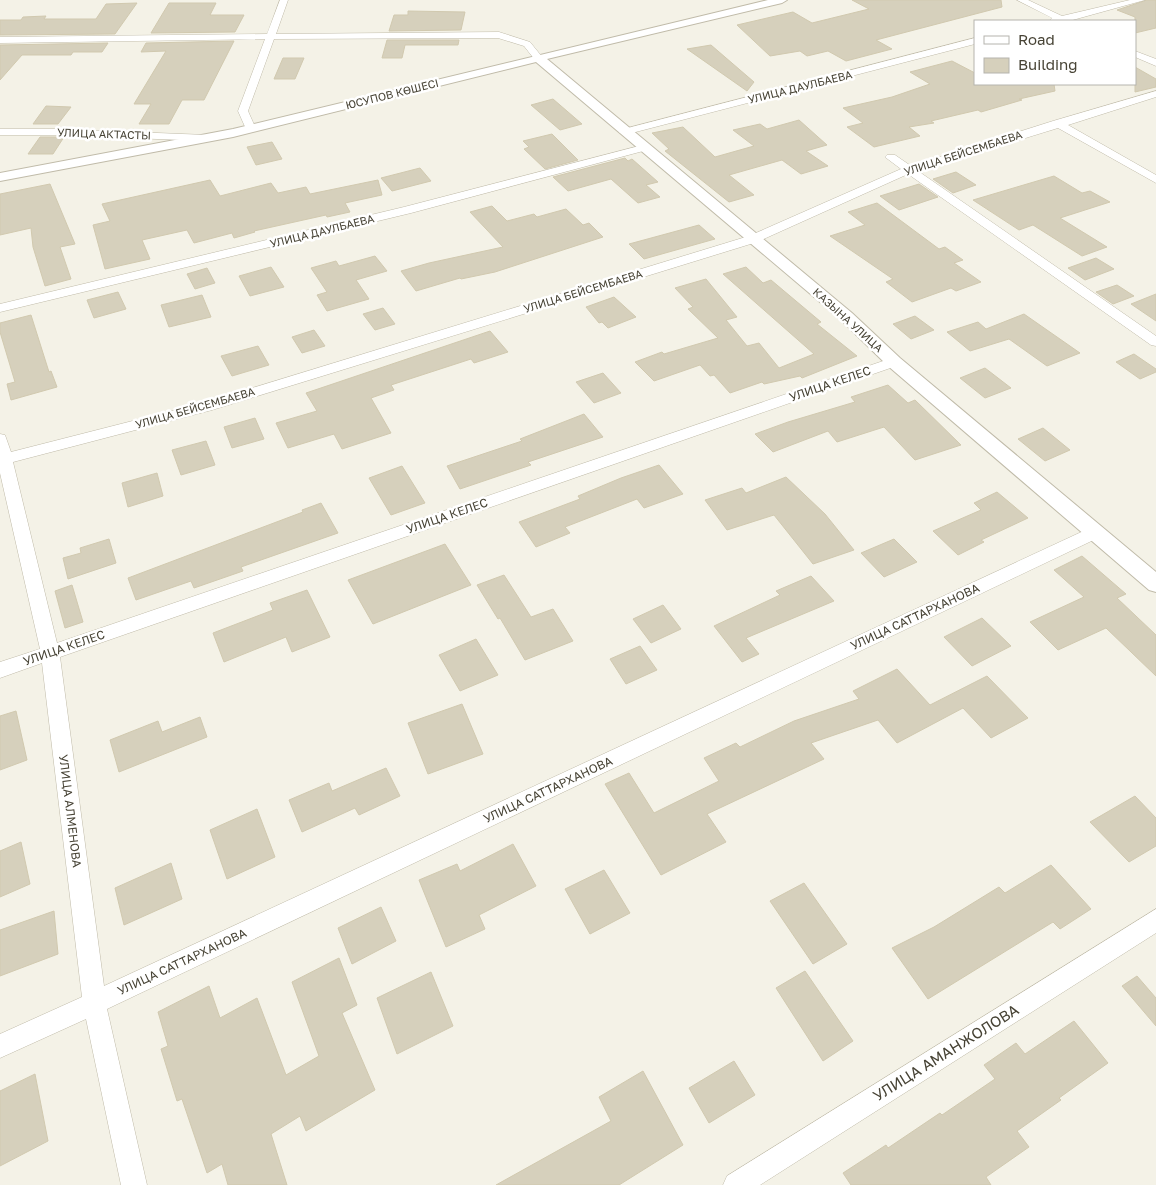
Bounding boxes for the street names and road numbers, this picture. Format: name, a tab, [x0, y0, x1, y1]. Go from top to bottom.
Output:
street label: УЛИЦА ДАУЛБАЕВА	[746, 67, 854, 106]
street label: ЮСУПОВ КӨШЕСІ	[344, 76, 440, 111]
street label: УЛИЦА АКТАСТЫ	[57, 125, 151, 142]
street label: УЛИЦА БЕЙСЕМБАЕВА	[902, 127, 1024, 178]
street label: УЛИЦА ДАУЛБАЕВА	[268, 211, 376, 250]
street label: УЛИЦА БЕЙСЕМБАЕВА	[522, 266, 644, 315]
street label: КАЗЫНА УЛИЦА	[811, 285, 886, 355]
street label: УЛИЦА КЕЛЕС	[787, 363, 873, 405]
street label: УЛИЦА БЕЙСЕМБАЕВА	[134, 384, 257, 431]
street label: УЛИЦА КЕЛЕС	[404, 495, 490, 537]
street label: УЛИЦА САТТАРХАНОВА	[848, 580, 982, 653]
street label: УЛИЦА КЕЛЕС	[21, 627, 107, 669]
street label: УЛИЦА АЛМЕНОВА	[56, 753, 85, 868]
street label: УЛИЦА САТТАРХАНОВА	[481, 753, 615, 826]
street label: УЛИЦА САТТАРХАНОВА	[115, 925, 249, 998]
street label: УЛИЦА АМАНЖОЛОВА	[869, 1000, 1022, 1104]

